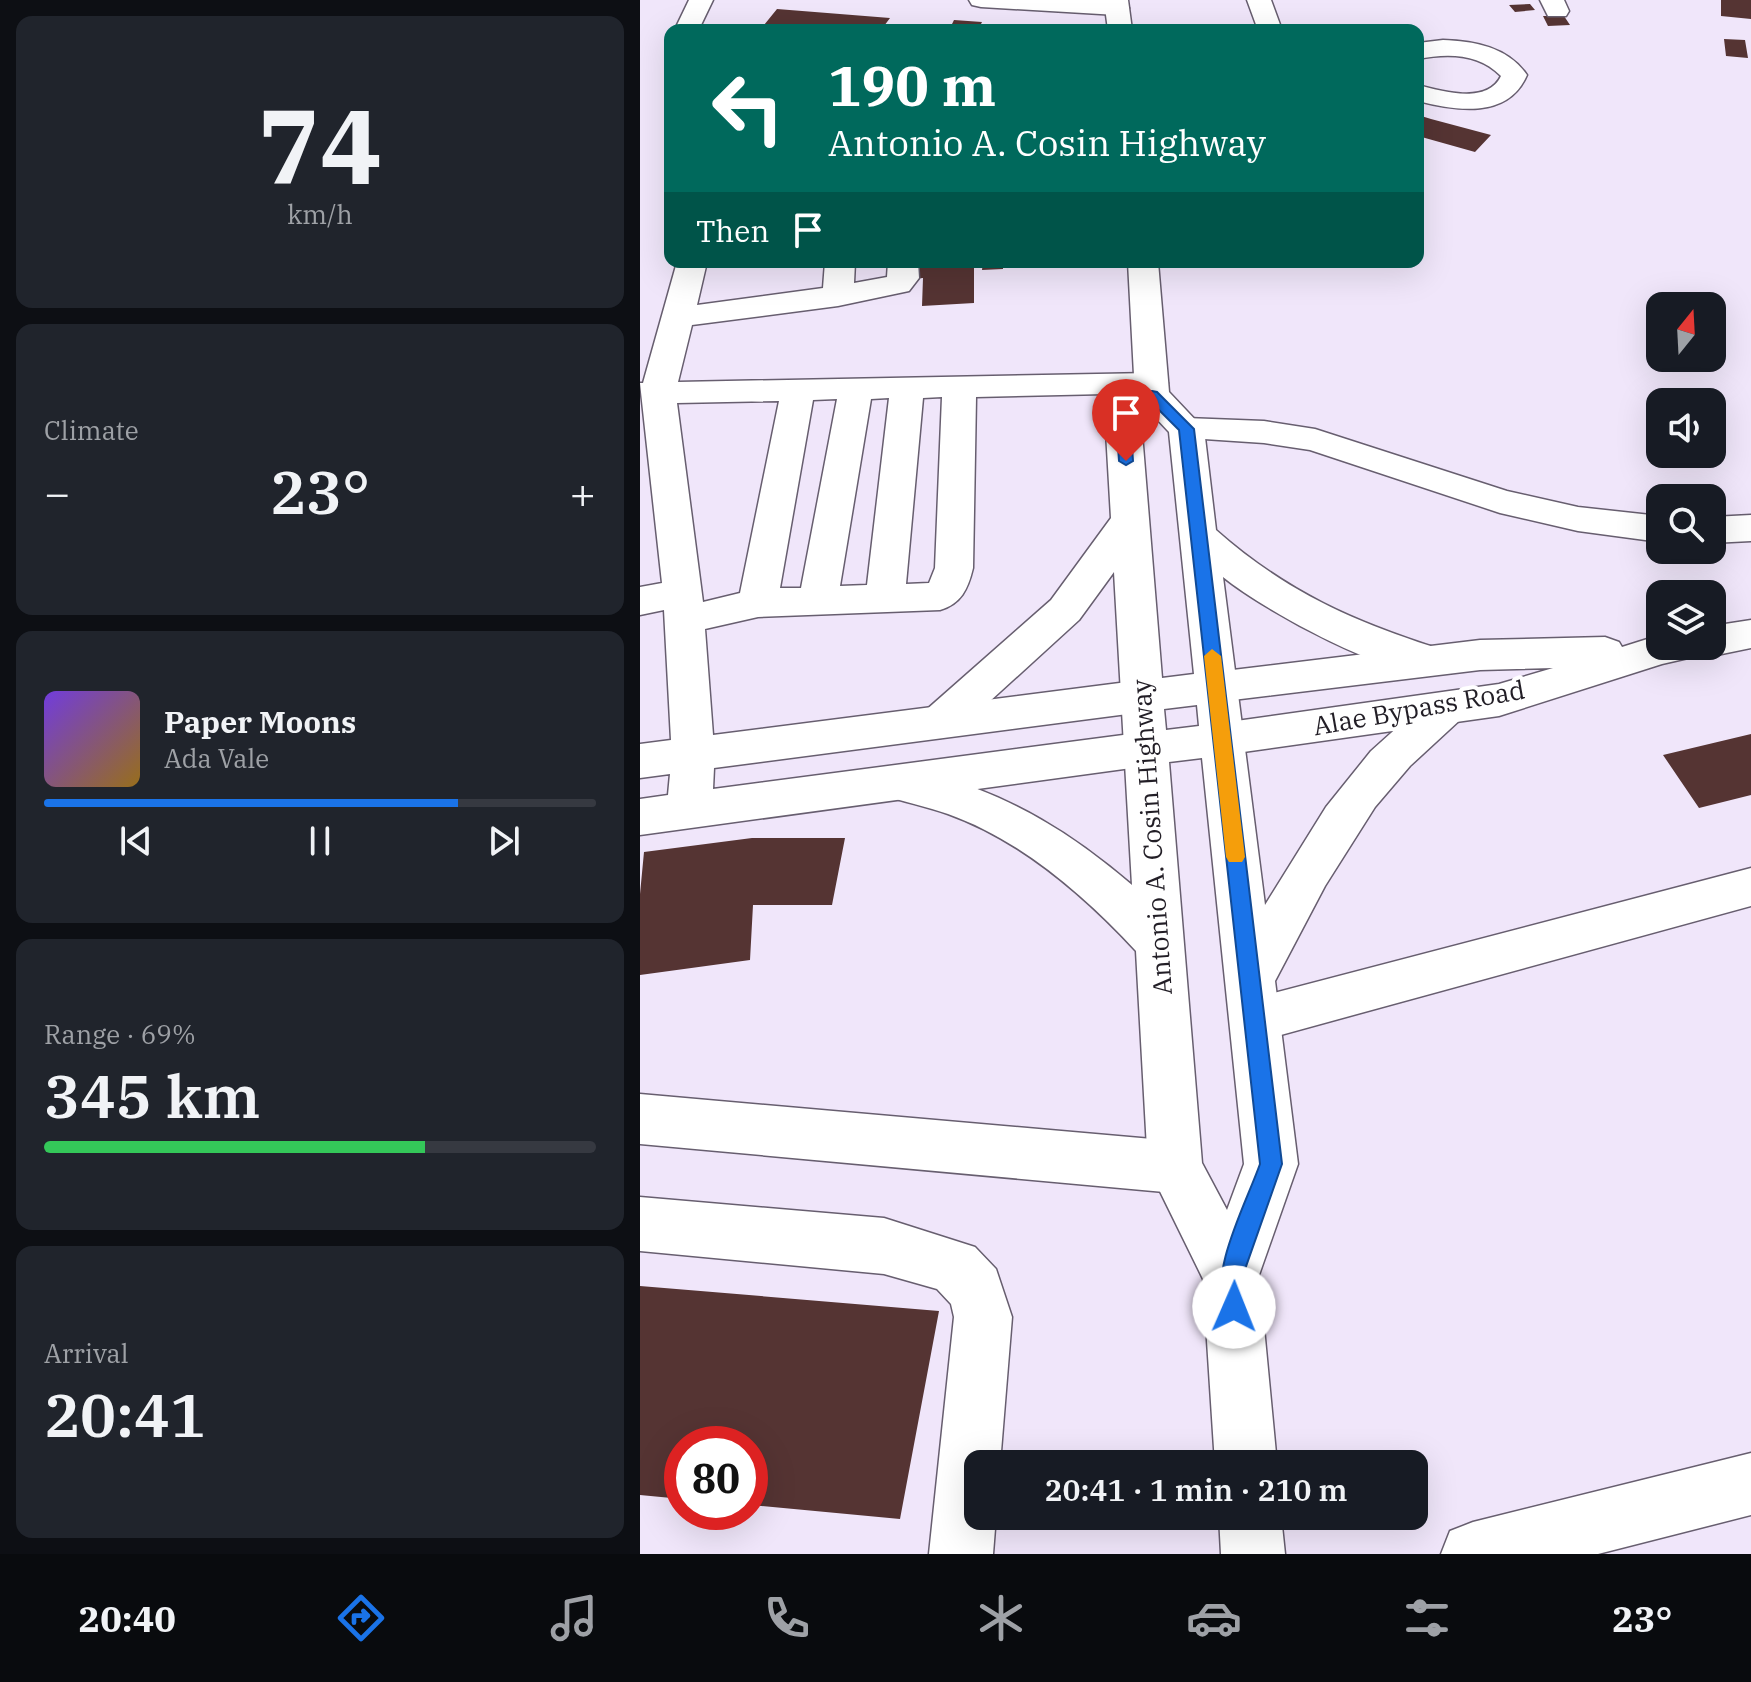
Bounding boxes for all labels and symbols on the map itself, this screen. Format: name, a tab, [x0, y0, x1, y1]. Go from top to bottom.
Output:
north arrow	[1646, 292, 1726, 372]
pin	[1092, 379, 1160, 461]
street label: Alae Bypass Road	[1310, 672, 1527, 742]
street label: Antonio A. Cosin Highway	[1123, 678, 1179, 996]
position arrow	[1192, 1265, 1276, 1349]
speed limit sign: 80	[664, 1426, 768, 1530]

